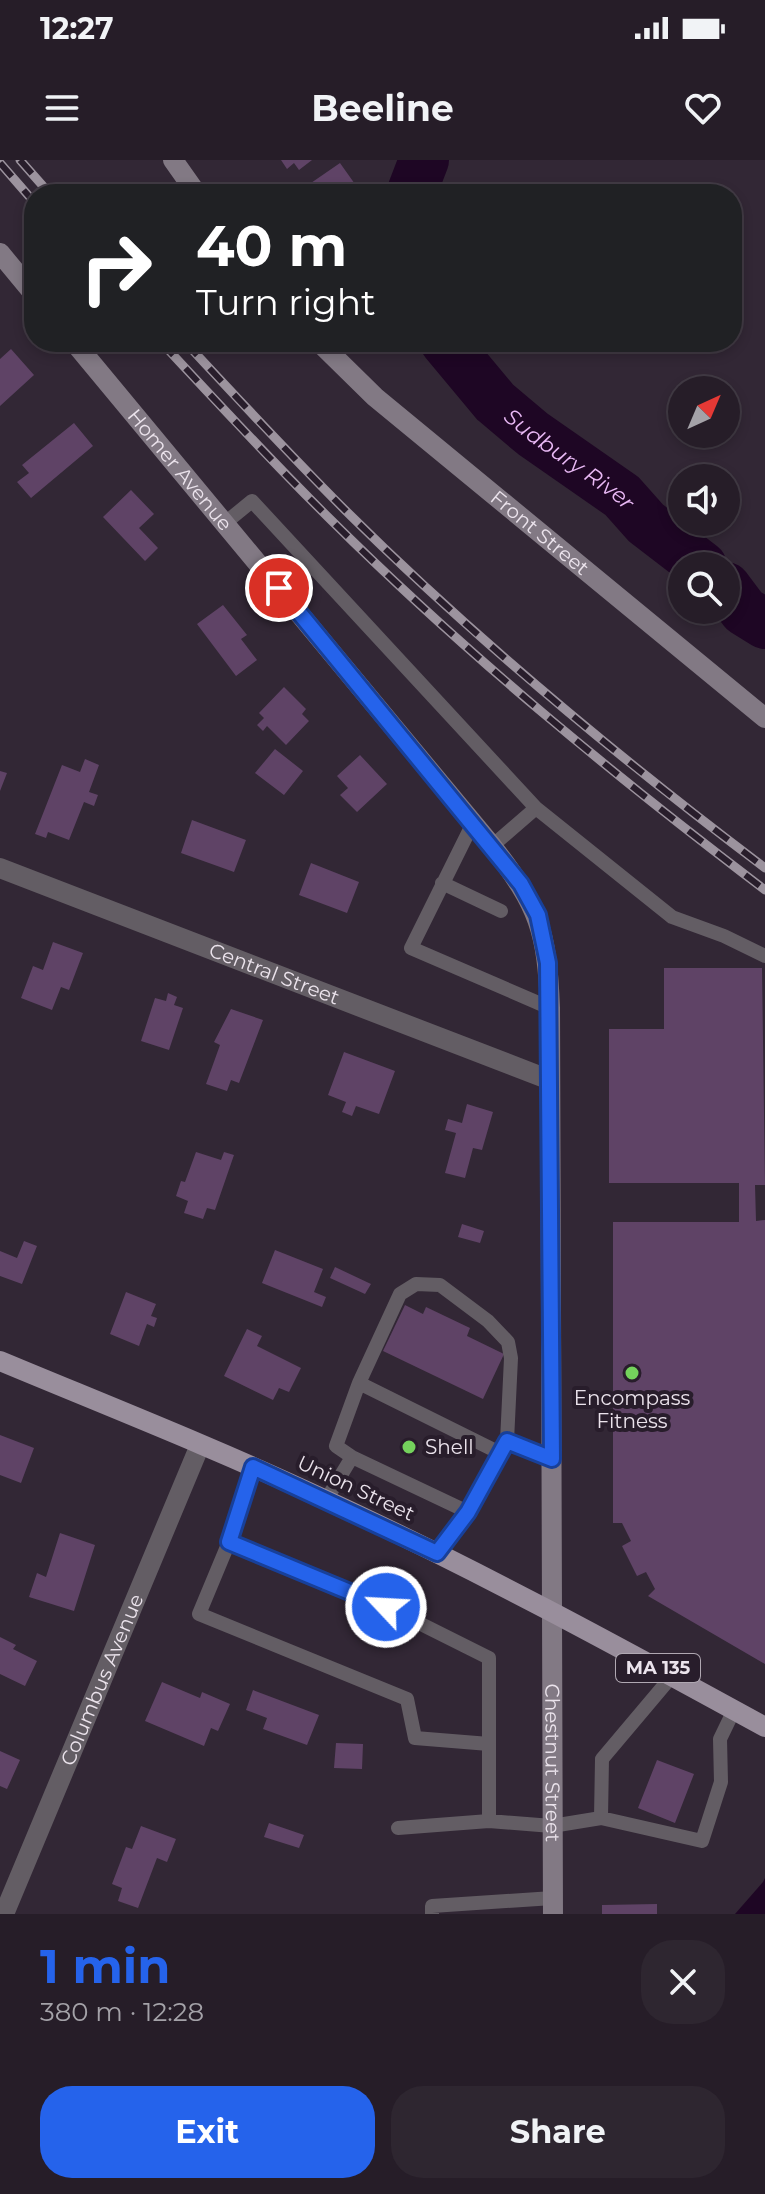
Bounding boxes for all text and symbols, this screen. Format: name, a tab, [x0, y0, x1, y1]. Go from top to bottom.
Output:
text: 12:27	[40, 10, 114, 47]
icon: menu	[40, 86, 84, 130]
text: Beeline	[311, 86, 454, 130]
icon: heart	[681, 86, 725, 130]
text: 40 m	[196, 212, 347, 280]
icon: right	[64, 216, 168, 320]
text: Turn right	[196, 280, 376, 324]
north arrow	[668, 376, 740, 448]
map controls	[668, 376, 740, 624]
water label: Sudbury River	[499, 402, 642, 516]
street label: Homer Avenue	[123, 404, 237, 536]
button: sound	[668, 464, 740, 536]
street label: Front Street	[486, 485, 594, 580]
button: search	[668, 552, 740, 624]
pin	[245, 554, 313, 622]
icon: arrive	[257, 566, 301, 610]
street label: Central Street	[206, 938, 343, 1010]
marker: Encompass Fitness	[623, 1364, 641, 1382]
place label: Encompass Fitness	[574, 1386, 691, 1433]
place label: Shell	[425, 1435, 474, 1459]
marker: Shell	[400, 1438, 418, 1456]
street label: Union Street	[294, 1450, 418, 1526]
position arrow	[344, 1565, 428, 1649]
street label: Columbus Avenue	[55, 1590, 148, 1769]
road number: MA 135	[616, 1654, 700, 1682]
street label: Chestnut Street	[540, 1684, 565, 1842]
text: 1 min	[40, 1937, 170, 1995]
button: close	[641, 1940, 725, 2024]
text: 380 m · 12:28	[40, 1996, 204, 2028]
button: Exit	[40, 2086, 375, 2178]
button: Share	[391, 2086, 725, 2178]

